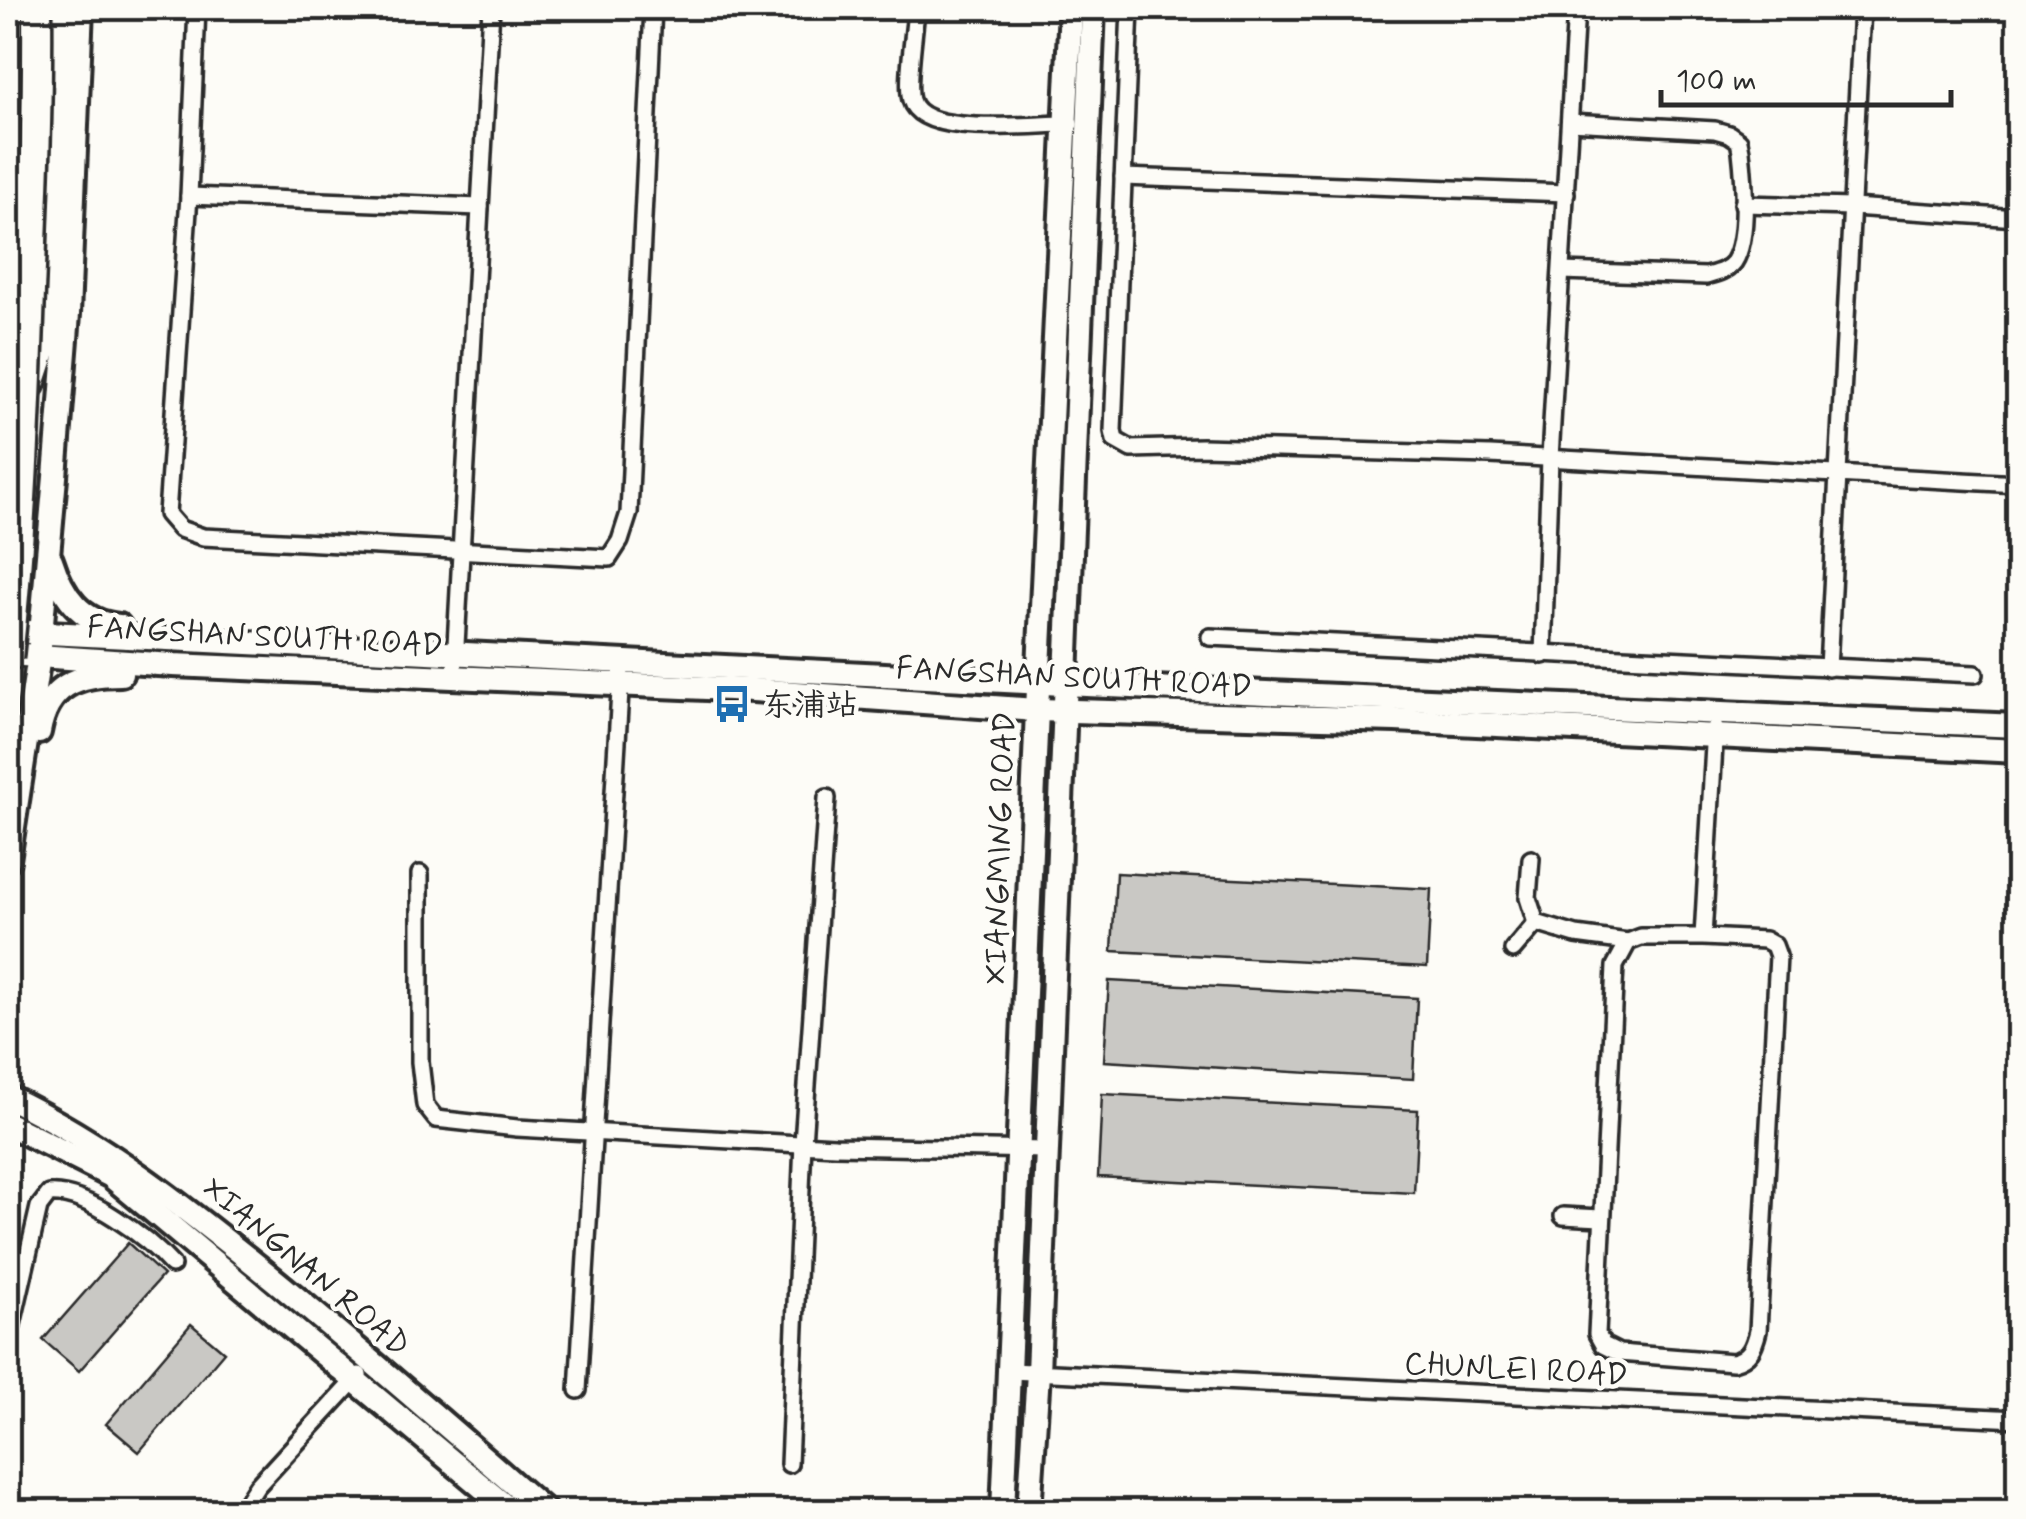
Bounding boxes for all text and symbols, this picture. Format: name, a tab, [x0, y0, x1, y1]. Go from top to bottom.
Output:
scale bar	[1661, 45, 1951, 107]
text: 100 m	[1676, 62, 1757, 101]
street label: FANGSHAN SOUTH ROAD	[86, 607, 444, 667]
street label: FANGSHAN SOUTH ROAD	[895, 648, 1253, 708]
bus stop icon: 东浦站	[711, 683, 753, 725]
place label: 东浦站	[762, 685, 858, 727]
street label: XIANGMING ROAD	[975, 711, 1027, 985]
street label: XIANGNAN ROAD	[193, 1168, 418, 1367]
street label: CHUNLEI ROAD	[1403, 1343, 1629, 1397]

